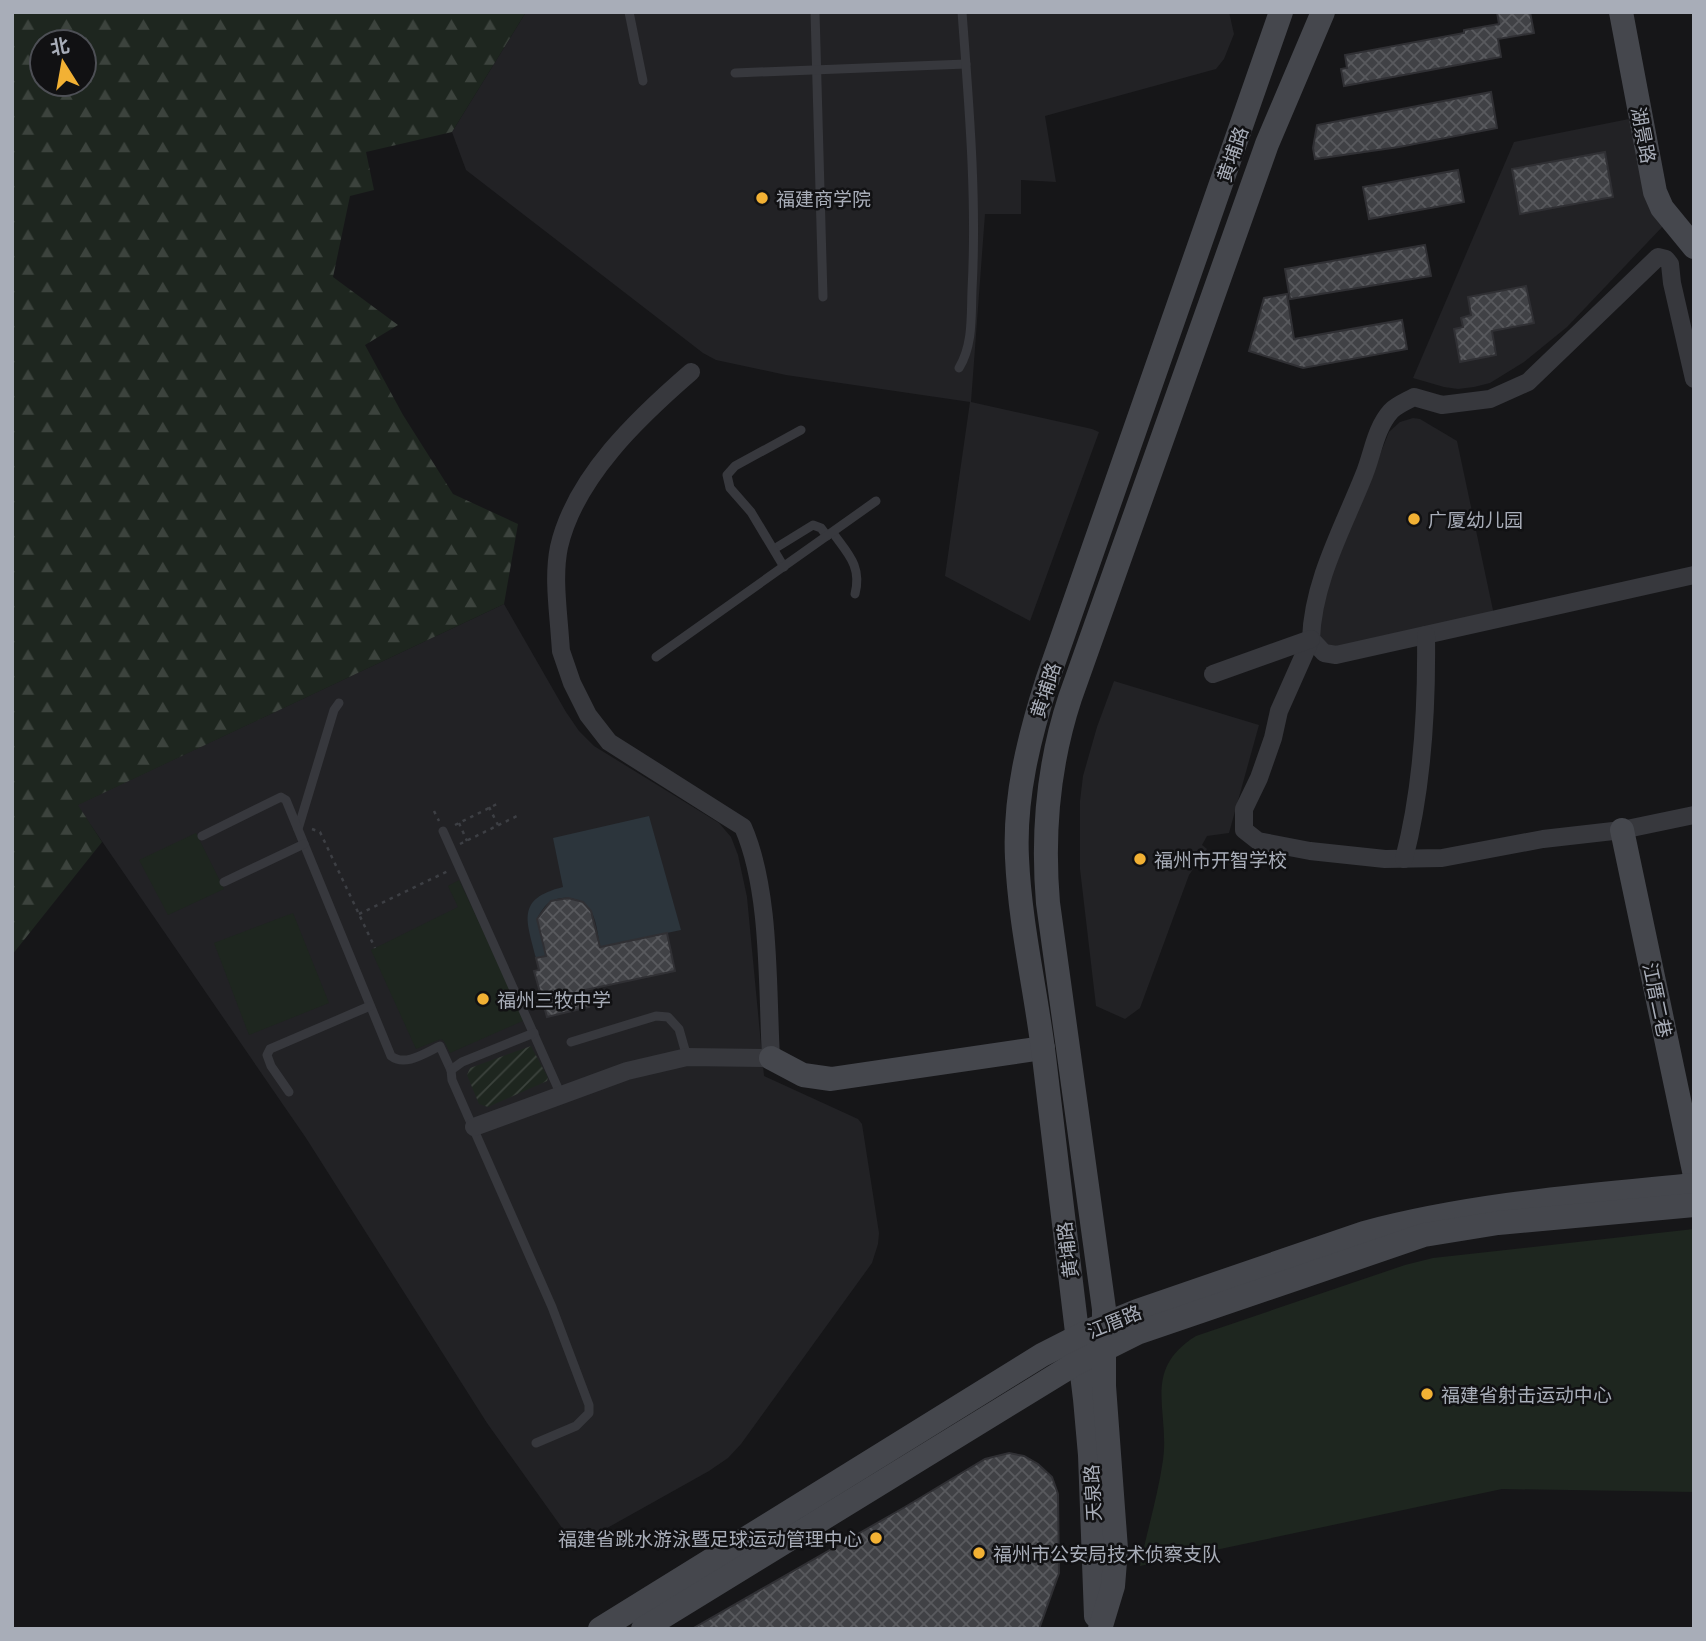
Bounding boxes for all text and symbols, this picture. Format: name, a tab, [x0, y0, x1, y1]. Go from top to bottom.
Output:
north arrow	[28, 28, 98, 98]
text: 北	[48, 33, 71, 59]
street label: 湖景路	[1627, 105, 1661, 165]
street label: 黄埔路	[1212, 123, 1252, 185]
place label: 福建商学院	[776, 187, 871, 210]
marker: 福建商学院	[754, 190, 770, 206]
place label: 广厦幼儿园	[1428, 508, 1523, 531]
marker: 广厦幼儿园	[1406, 511, 1422, 527]
street label: 黄埔路	[1025, 659, 1065, 721]
place label: 福州市开智学校	[1154, 848, 1287, 871]
marker: 福州市开智学校	[1132, 851, 1148, 867]
street label: 江厝二巷	[1639, 960, 1677, 1040]
place label: 福州三牧中学	[497, 988, 611, 1011]
marker: 福州三牧中学	[475, 991, 491, 1007]
street label: 黄埔路	[1052, 1220, 1082, 1280]
street label: 江厝路	[1083, 1300, 1145, 1342]
place label: 福建省射击运动中心	[1441, 1383, 1612, 1406]
marker: 福建省射击运动中心	[1419, 1386, 1435, 1402]
street label: 天泉路	[1079, 1464, 1105, 1522]
place label: 福建省跳水游泳暨足球运动管理中心	[558, 1527, 862, 1550]
marker: 福建省跳水游泳暨足球运动管理中心	[868, 1530, 884, 1546]
place label: 福州市公安局技术侦察支队	[993, 1542, 1221, 1565]
marker: 福州市公安局技术侦察支队	[971, 1545, 987, 1561]

